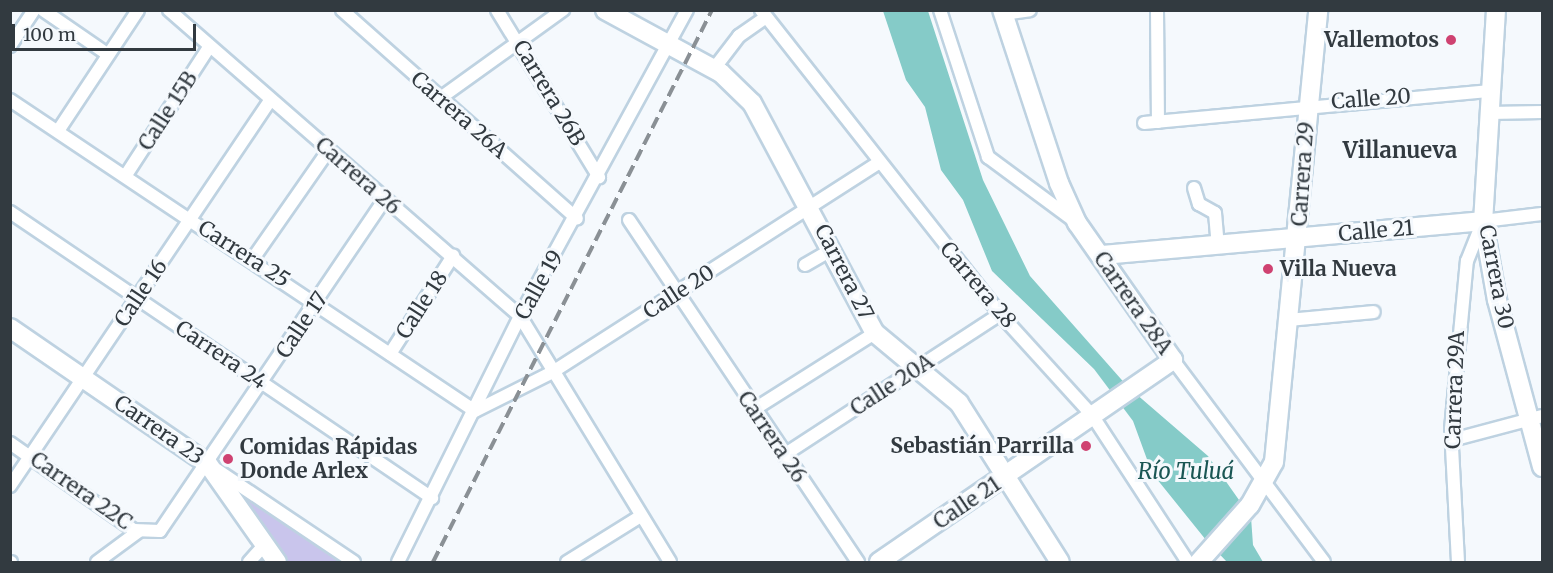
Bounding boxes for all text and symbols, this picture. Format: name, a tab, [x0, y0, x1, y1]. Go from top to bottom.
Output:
scale bar	[15, 12, 200, 50]
text: 100 m	[23, 23, 76, 46]
place label: Vallemotos	[1324, 27, 1439, 53]
marker: Vallemotos	[1444, 33, 1458, 47]
street label: Carrera 26B	[508, 36, 590, 150]
street label: Carrera 26A	[406, 66, 512, 164]
street label: Calle 15B	[133, 67, 203, 155]
street label: Calle 20	[1330, 84, 1412, 114]
street label: Carrera 29	[1287, 121, 1319, 227]
street label: Carrera 26	[310, 132, 406, 220]
district label: Villanueva	[1343, 138, 1457, 164]
street label: Carrera 25	[194, 215, 294, 293]
street label: Calle 21	[1337, 215, 1415, 247]
street label: Carrera 27	[809, 220, 879, 324]
street label: Carrera 30	[1474, 223, 1518, 331]
street label: Carrera 28	[935, 237, 1021, 333]
street label: Calle 19	[510, 246, 568, 324]
street label: Carrera 28A	[1088, 247, 1178, 359]
street label: Calle 16	[109, 255, 173, 331]
place label: Villa Nueva	[1280, 256, 1397, 282]
street label: Calle 20	[639, 260, 719, 324]
marker: Villa Nueva	[1261, 262, 1275, 276]
street label: Calle 18	[391, 266, 453, 344]
street label: Calle 17	[271, 287, 333, 363]
street label: Carrera 24	[171, 315, 271, 395]
street label: Carrera 29A	[1440, 330, 1470, 450]
street label: Calle 20A	[846, 349, 938, 421]
street label: Carrera 26	[732, 387, 812, 487]
street label: Carrera 23	[109, 390, 209, 470]
place label: Sebastián Parrilla	[890, 433, 1074, 459]
place label: Comidas Rápidas Donde Arlex	[240, 434, 418, 484]
marker: Sebastián Parrilla	[1079, 439, 1093, 453]
street label: Carrera 22C	[25, 447, 137, 535]
marker: Comidas Rápidas Donde Arlex	[221, 452, 235, 466]
water label: Río Tuluá	[1138, 459, 1234, 485]
street label: Calle 21	[929, 471, 1005, 535]

